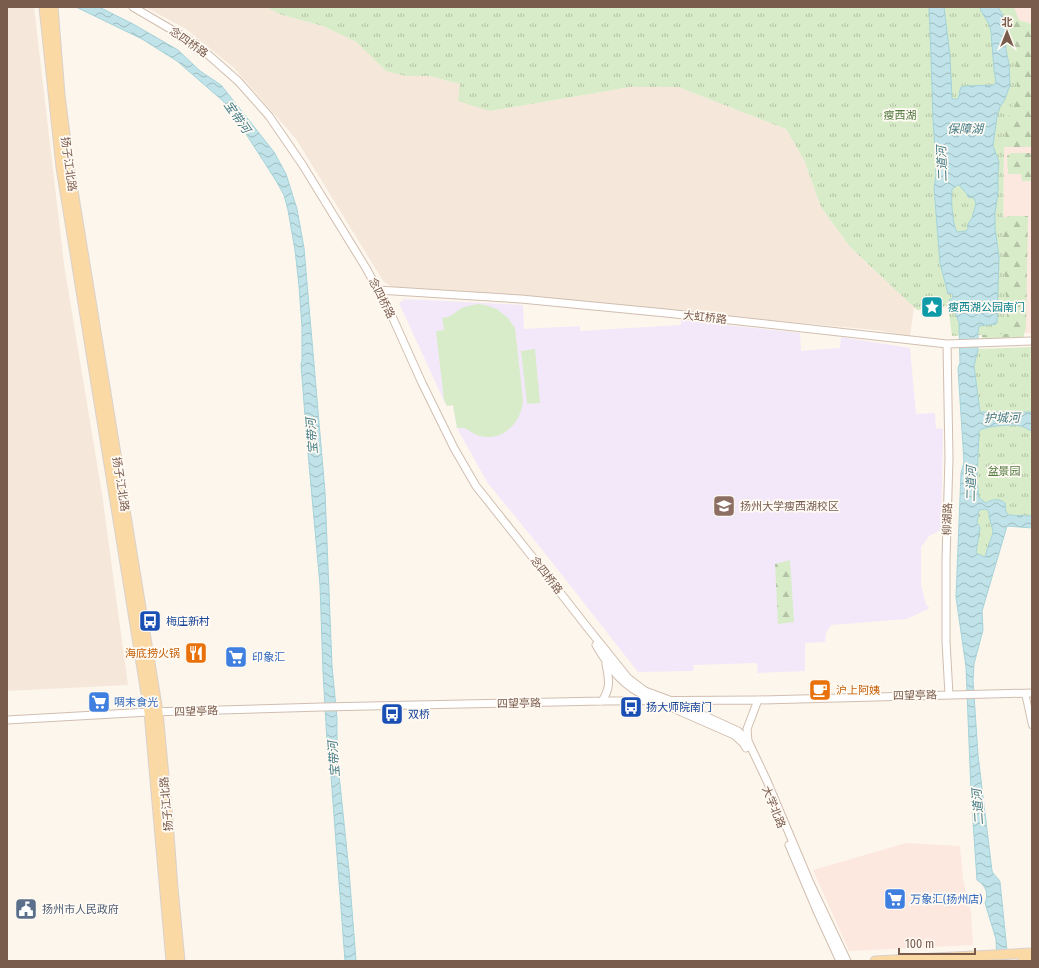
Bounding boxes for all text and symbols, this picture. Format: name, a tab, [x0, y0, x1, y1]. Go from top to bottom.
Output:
north arrow	[987, 12, 1027, 52]
text: 北	[1002, 16, 1013, 29]
street label: 念四桥路	[167, 24, 210, 60]
water label: 宝带河	[221, 98, 254, 137]
park label: 瘦西湖	[884, 109, 917, 122]
water label: 保障湖	[947, 122, 985, 136]
street label: 扬子江北路	[58, 136, 79, 192]
water label: 二道河	[934, 144, 950, 182]
street label: 念四桥路	[366, 276, 397, 321]
place icon: 瘦西湖公园南门	[919, 294, 945, 320]
place label: 瘦西湖公园南门	[948, 301, 1025, 314]
street label: 大虹桥路	[682, 309, 728, 326]
water label: 护城河	[984, 411, 1022, 425]
water label: 宝带河	[304, 416, 320, 454]
street label: 扬子江北路	[110, 456, 131, 512]
water label: 二道河	[964, 464, 978, 502]
park label: 盆景园	[988, 465, 1021, 478]
school or university icon: 扬州大学瘦西湖校区	[711, 493, 737, 519]
place label: 扬州大学瘦西湖校区	[740, 500, 839, 513]
street label: 柳湖路	[940, 502, 955, 536]
street label: 念四桥路	[528, 554, 565, 597]
bus stop icon: 梅庄新村	[137, 608, 163, 634]
place label: 梅庄新村	[166, 615, 210, 628]
restaurant icon: 海底捞火锅	[183, 640, 209, 666]
supermarket icon: 印象汇	[223, 644, 249, 670]
place label: 海底捞火锅	[125, 647, 180, 660]
place label: 印象汇	[252, 651, 285, 664]
cafe icon: 沪上阿姨	[807, 677, 833, 703]
place label: 沪上阿姨	[836, 684, 880, 697]
supermarket icon: 啁末食光	[86, 689, 112, 715]
street label: 四望亭路	[893, 689, 937, 702]
bus stop icon: 扬大师院南门	[618, 694, 644, 720]
place label: 啁末食光	[114, 696, 158, 709]
street label: 四望亭路	[497, 697, 541, 710]
bus stop icon: 双桥	[379, 701, 405, 727]
place label: 扬大师院南门	[646, 701, 712, 714]
street label: 四望亭路	[174, 704, 218, 719]
place label: 双桥	[408, 708, 430, 721]
water label: 宝带河	[326, 739, 342, 777]
street label: 扬子江北路	[158, 776, 175, 832]
street label: 大学北路	[759, 784, 788, 830]
water label: 二道河	[970, 787, 986, 825]
supermarket icon: 万象汇(扬州店)	[882, 886, 908, 912]
place label: 万象汇(扬州店)	[910, 893, 983, 906]
public building icon: 扬州市人民政府	[13, 896, 39, 922]
place label: 扬州市人民政府	[42, 903, 119, 916]
scale bar	[899, 930, 975, 956]
text: 100 m	[905, 937, 934, 951]

